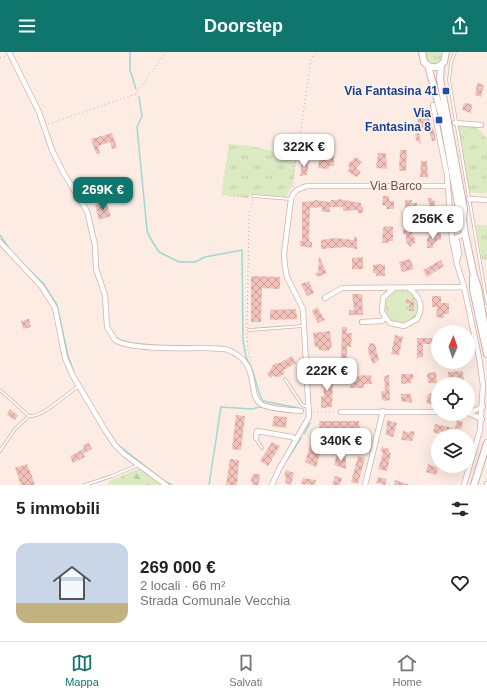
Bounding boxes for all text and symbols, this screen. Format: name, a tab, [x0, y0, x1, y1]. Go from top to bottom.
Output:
icon: menu	[16, 15, 38, 37]
icon: share	[449, 15, 471, 37]
text: Doorstep	[204, 16, 283, 36]
place label: Via Fantasina 41	[344, 84, 438, 98]
marker: Via Fantasina 41	[441, 86, 451, 96]
place label: Via Fantasina 8	[365, 106, 431, 134]
marker: Via Fantasina 8	[434, 115, 444, 125]
pin: 322K €	[271, 134, 337, 168]
text: 322K €	[283, 139, 325, 154]
pin: 269K €	[70, 177, 136, 211]
street label: Via Barco	[370, 179, 422, 193]
text: 269K €	[82, 182, 124, 197]
pin: 256K €	[400, 206, 466, 240]
text: 256K €	[412, 211, 454, 226]
north arrow	[431, 325, 475, 369]
map controls	[431, 325, 475, 473]
pin: 222K €	[294, 358, 360, 392]
text: 222K €	[306, 363, 348, 378]
button: locate	[431, 377, 475, 421]
pin: 340K €	[308, 428, 374, 462]
button: layers	[431, 429, 475, 473]
text: 340K €	[320, 433, 362, 448]
icon: filters	[449, 498, 471, 520]
text: 5 immobili	[16, 499, 100, 518]
text: 269 000 €	[140, 558, 216, 577]
icon: home	[48, 559, 96, 607]
icon: heart	[449, 572, 471, 594]
text: 2 locali · 66 m²	[140, 578, 225, 593]
text: Strada Comunale Vecchia	[140, 593, 290, 608]
tab: Mappa	[65, 652, 99, 688]
tab: Salvati	[229, 652, 262, 688]
tab: Home	[392, 652, 422, 688]

